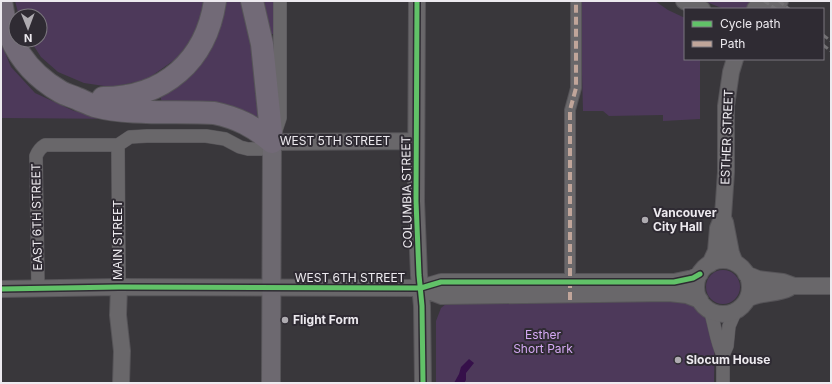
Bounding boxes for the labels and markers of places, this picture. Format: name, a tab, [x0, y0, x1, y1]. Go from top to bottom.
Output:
place label: Vancouver City Hall	[653, 205, 717, 234]
marker: Vancouver City Hall	[640, 215, 650, 225]
place label: Flight Form	[293, 312, 359, 327]
marker: Flight Form	[280, 315, 290, 325]
place label: Slocum House	[686, 352, 770, 367]
marker: Slocum House	[673, 355, 683, 365]

